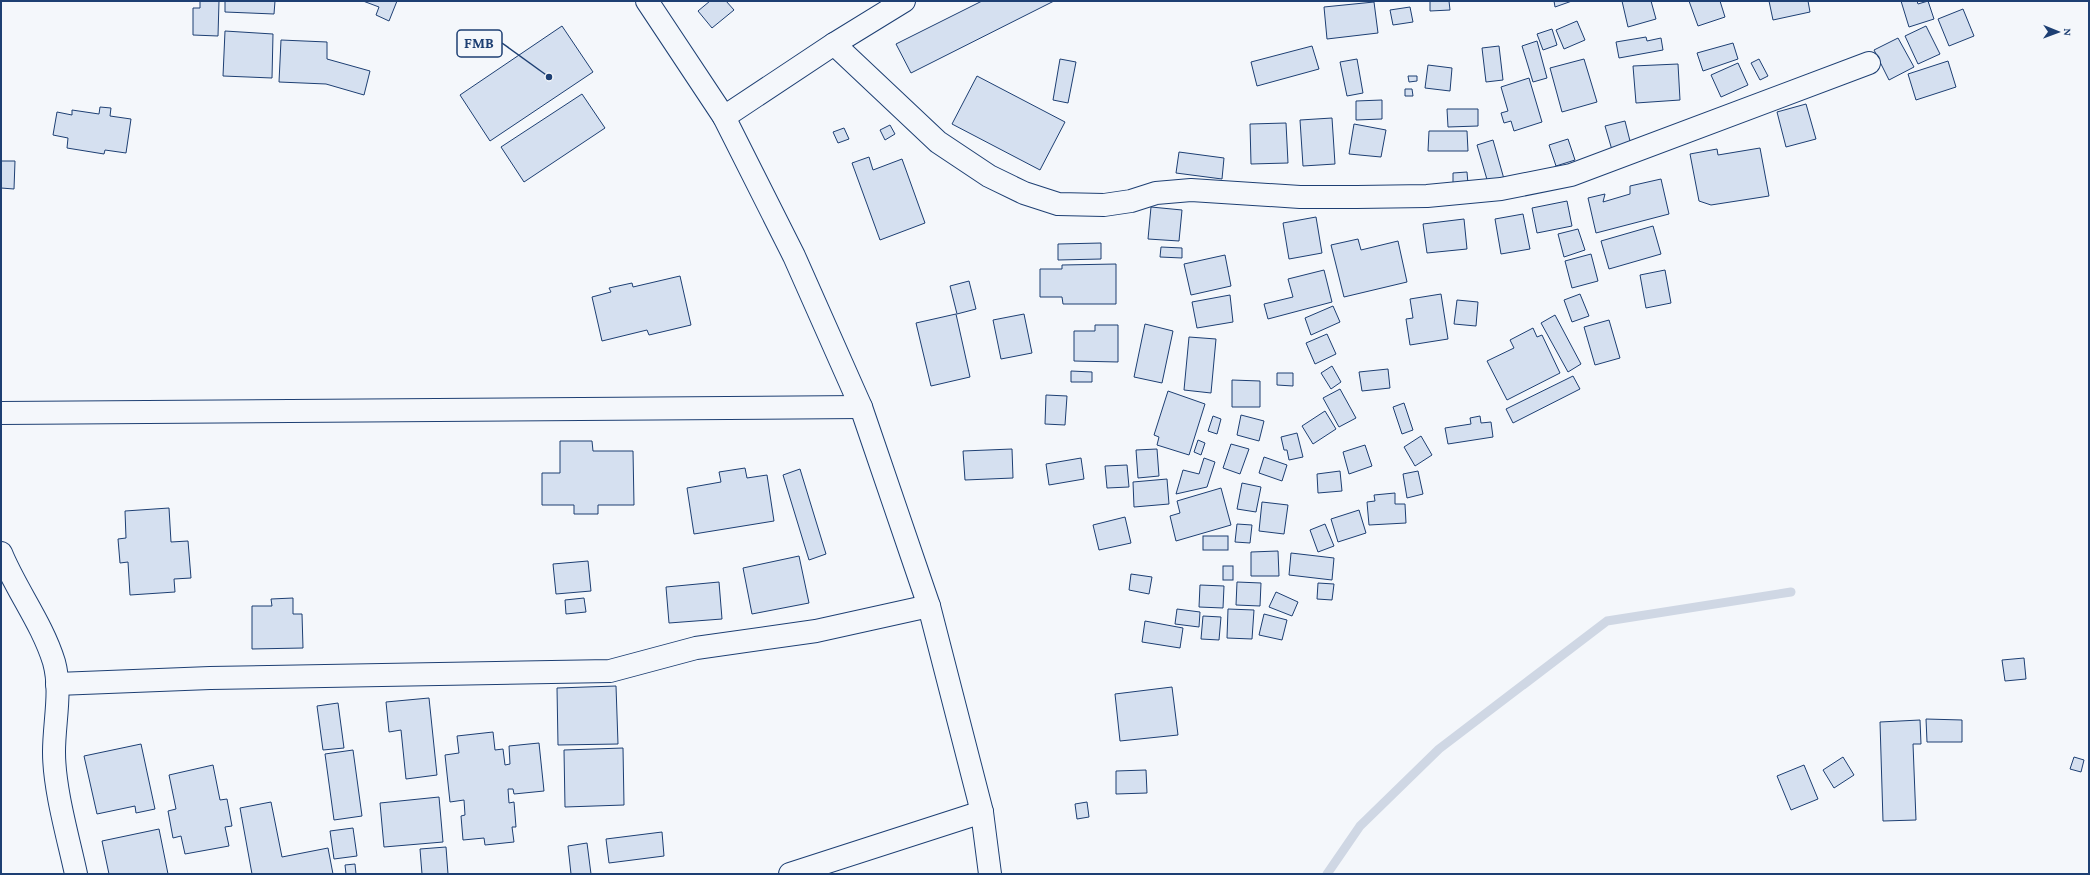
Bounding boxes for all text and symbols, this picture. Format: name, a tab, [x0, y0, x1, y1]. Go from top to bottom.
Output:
north arrow	[2038, 12, 2078, 52]
text: N	[2062, 28, 2074, 37]
callout: FMB	[457, 30, 502, 57]
text: FMB	[464, 35, 494, 51]

